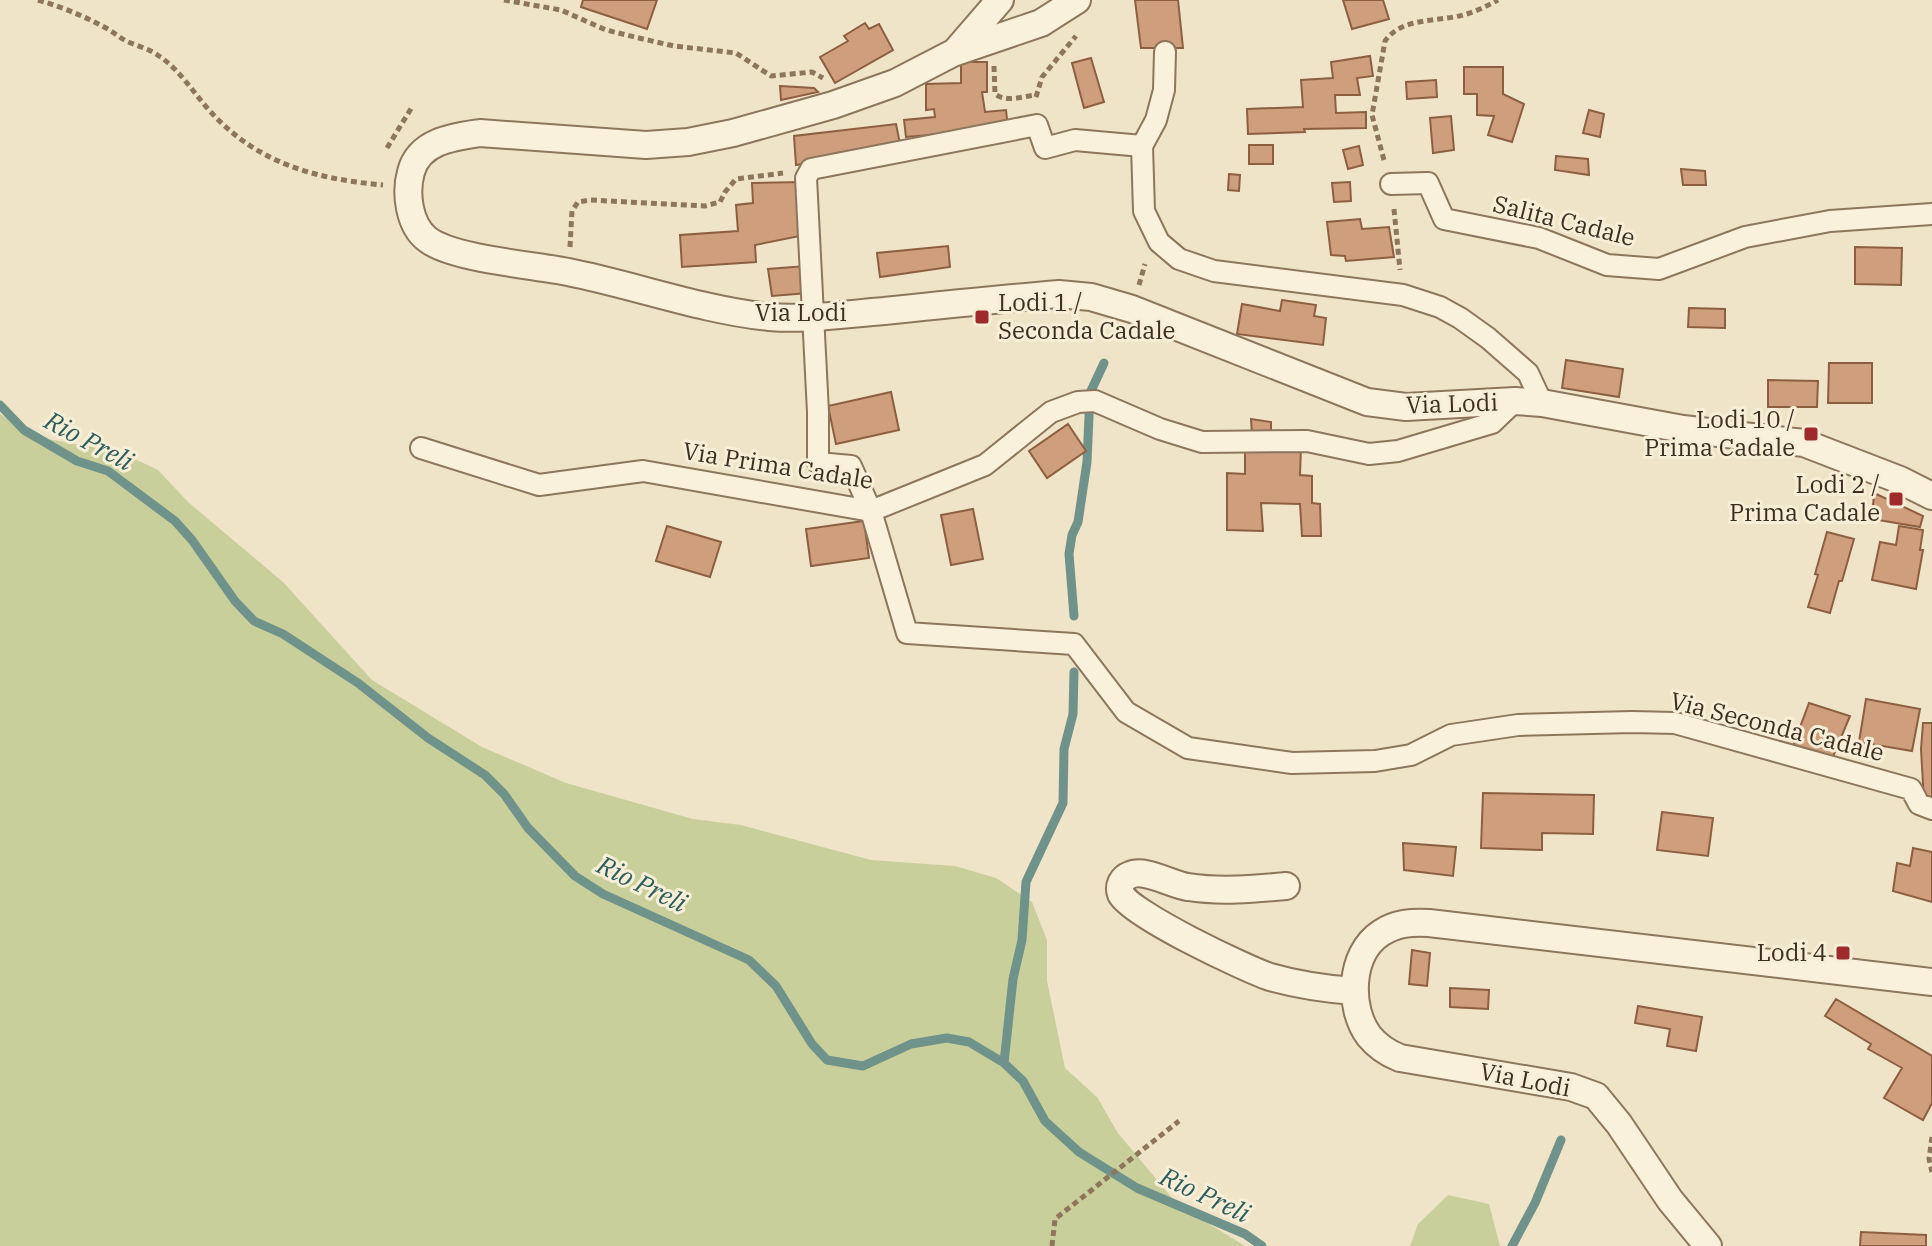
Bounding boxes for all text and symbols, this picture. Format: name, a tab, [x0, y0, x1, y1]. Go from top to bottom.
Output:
street label: Salita Cadale	[1490, 187, 1639, 253]
place label: Lodi 1 / Seconda Cadale	[998, 286, 1175, 346]
street label: Via Lodi	[755, 296, 847, 328]
marker: Lodi 1 / Seconda Cadale	[973, 308, 991, 326]
street label: Via Lodi	[1405, 385, 1498, 421]
water label: Rio Preli	[38, 402, 140, 478]
place label: Lodi 10 / Prima Cadale	[1644, 403, 1795, 463]
marker: Lodi 10 / Prima Cadale	[1802, 425, 1820, 443]
street label: Via Prima Cadale	[681, 434, 876, 496]
place label: Lodi 2 / Prima Cadale	[1729, 468, 1880, 528]
marker: Lodi 2 / Prima Cadale	[1887, 490, 1905, 508]
street label: Via Seconda Cadale	[1667, 684, 1887, 768]
water label: Rio Preli	[591, 846, 693, 919]
place label: Lodi 4	[1757, 936, 1827, 968]
marker: Lodi 4	[1834, 944, 1852, 962]
street label: Via Lodi	[1477, 1055, 1573, 1103]
water label: Rio Preli	[1154, 1158, 1256, 1230]

